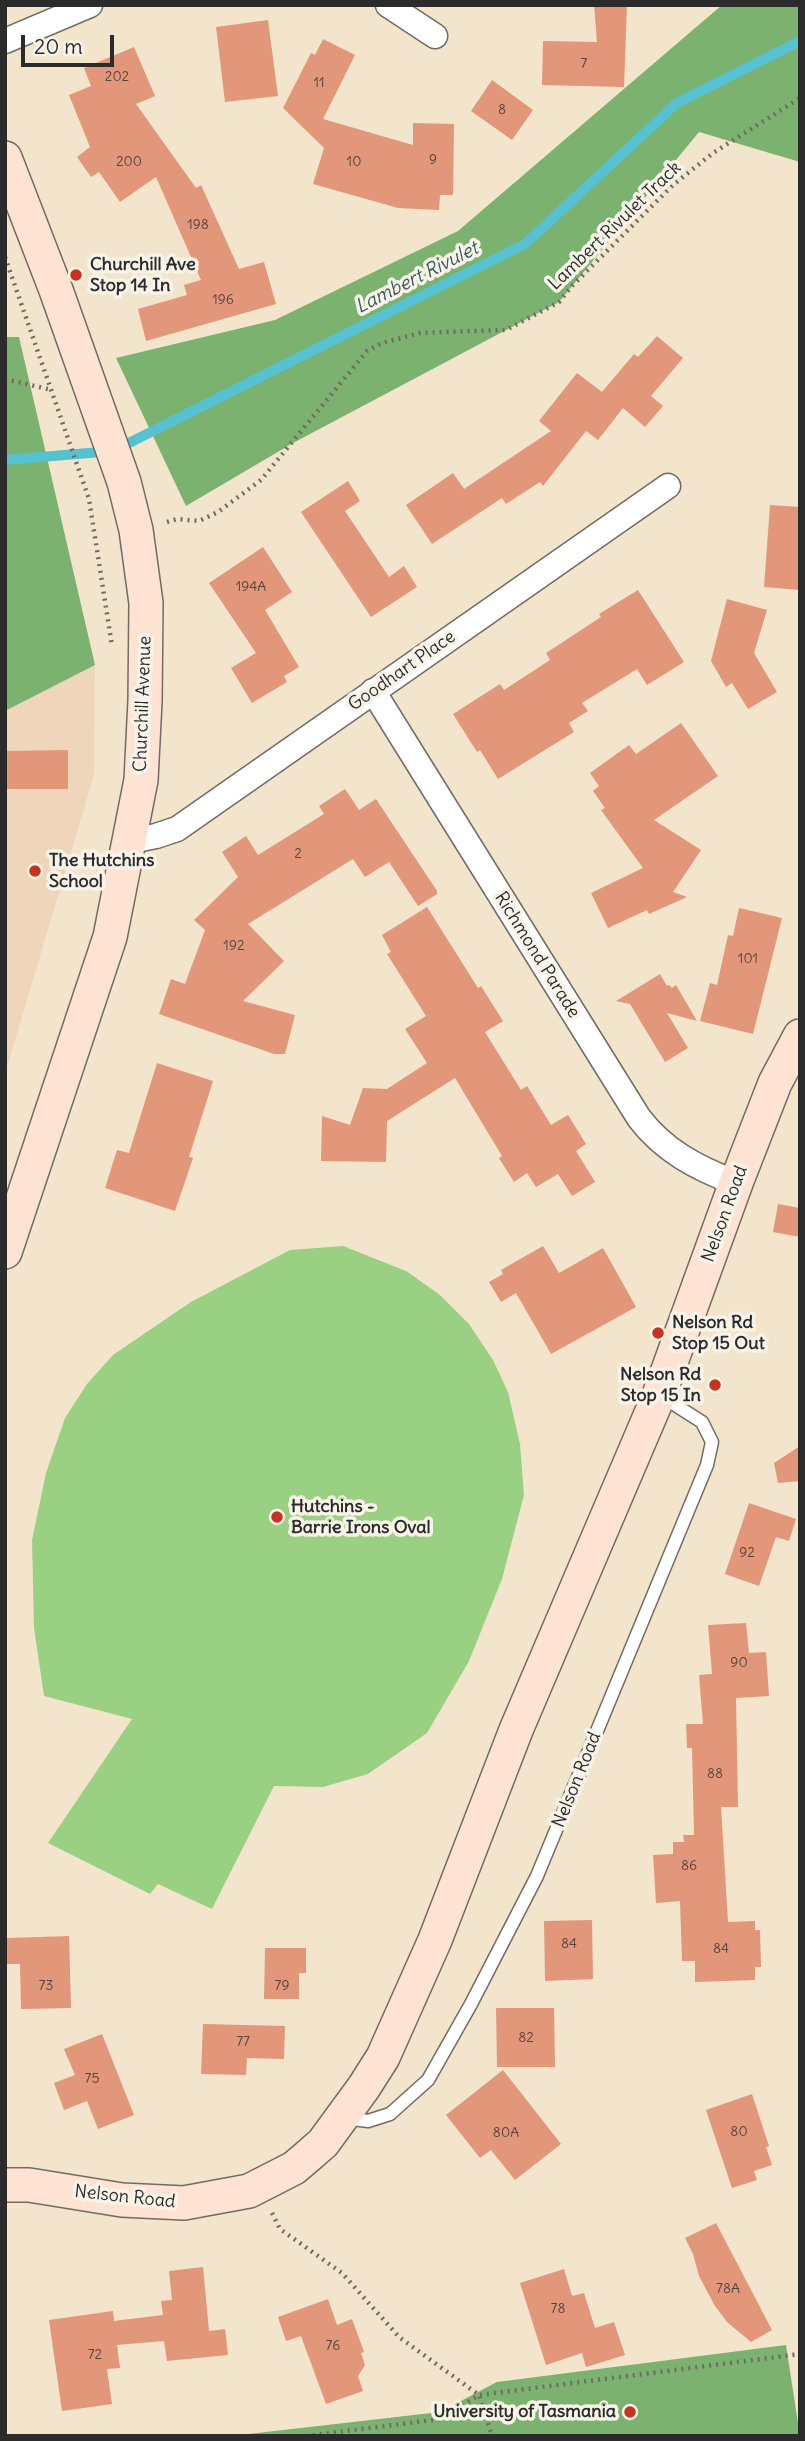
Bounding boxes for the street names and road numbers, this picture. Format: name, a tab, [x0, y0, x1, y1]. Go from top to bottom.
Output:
street label: Lambert Rivulet Track	[544, 157, 686, 295]
street label: Goodhart Place	[344, 626, 460, 716]
street label: Churchill Avenue	[130, 636, 156, 772]
street label: Richmond Parade	[490, 888, 584, 1022]
street label: Nelson Road	[698, 1163, 752, 1265]
street label: Nelson Road	[548, 1729, 606, 1831]
street label: Nelson Road	[74, 2181, 176, 2213]

